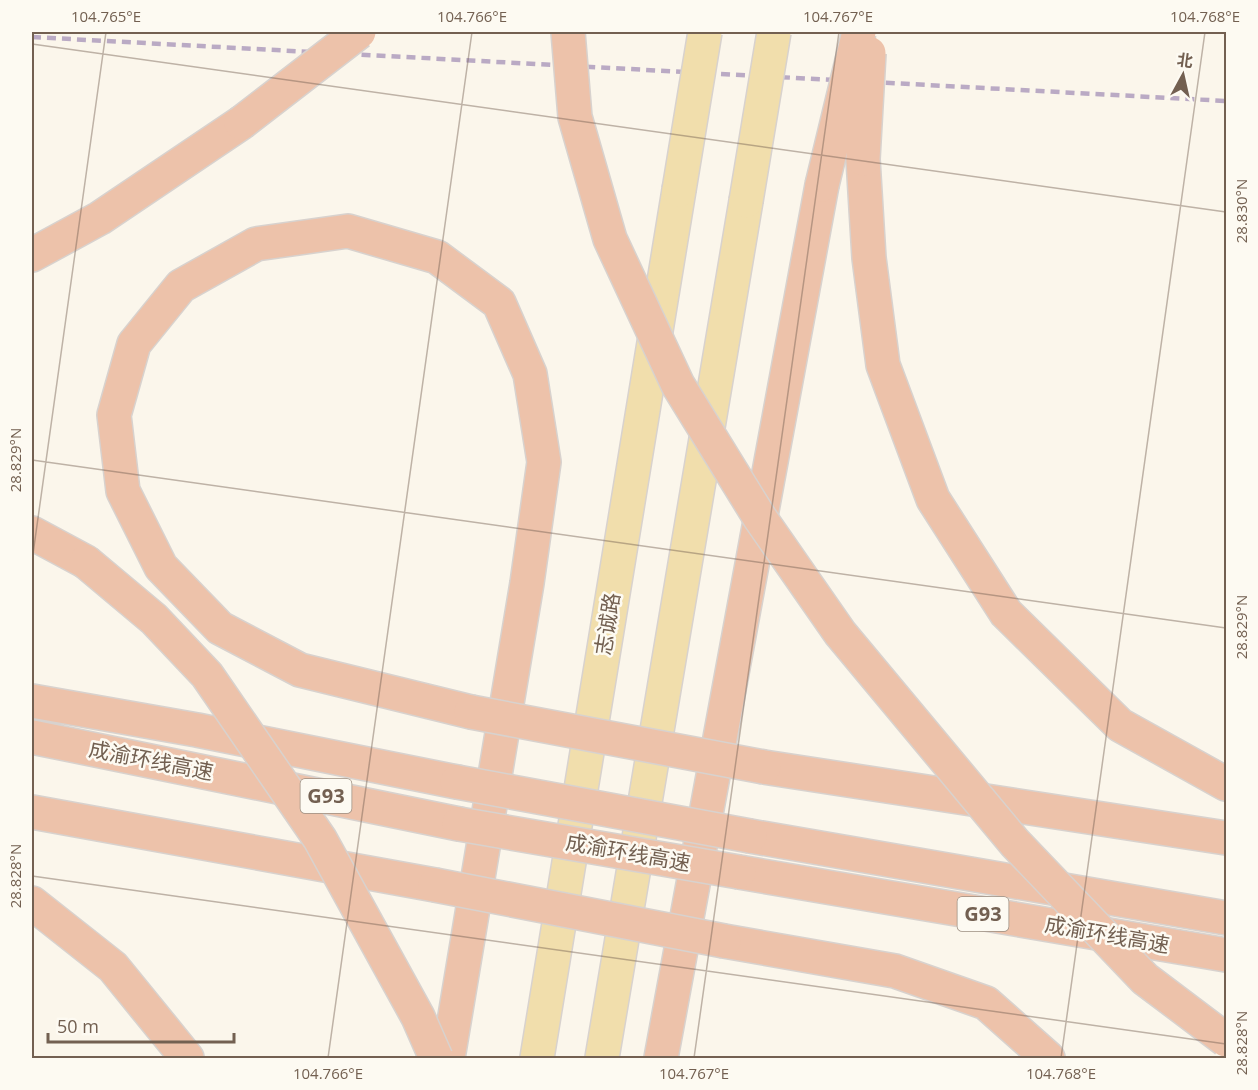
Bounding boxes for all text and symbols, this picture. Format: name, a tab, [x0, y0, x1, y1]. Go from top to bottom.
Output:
text: 104.765°E	[71, 6, 141, 26]
text: 104.766°E	[437, 6, 507, 26]
text: 104.767°E	[803, 6, 873, 26]
text: 104.768°E	[1170, 6, 1240, 26]
north arrow	[1153, 45, 1213, 105]
text: 北	[1176, 48, 1195, 72]
text: 28.830°N	[1231, 179, 1251, 243]
text: 28.829°N	[5, 428, 25, 492]
street label: 志诚路	[588, 591, 626, 657]
text: 28.829°N	[1231, 595, 1251, 659]
street label: 成渝环线高速	[87, 734, 216, 786]
road number: G93	[300, 779, 352, 813]
street label: 成渝环线高速	[564, 827, 693, 877]
text: 28.828°N	[5, 844, 25, 908]
road number: G93	[958, 897, 1008, 931]
street label: 成渝环线高速	[1043, 909, 1172, 959]
scale bar	[48, 1006, 234, 1044]
text: 28.828°N	[1231, 1011, 1251, 1075]
text: 50 m	[57, 1014, 99, 1038]
text: 104.766°E	[293, 1063, 363, 1083]
text: 104.767°E	[659, 1063, 729, 1083]
text: 104.768°E	[1026, 1063, 1096, 1083]

